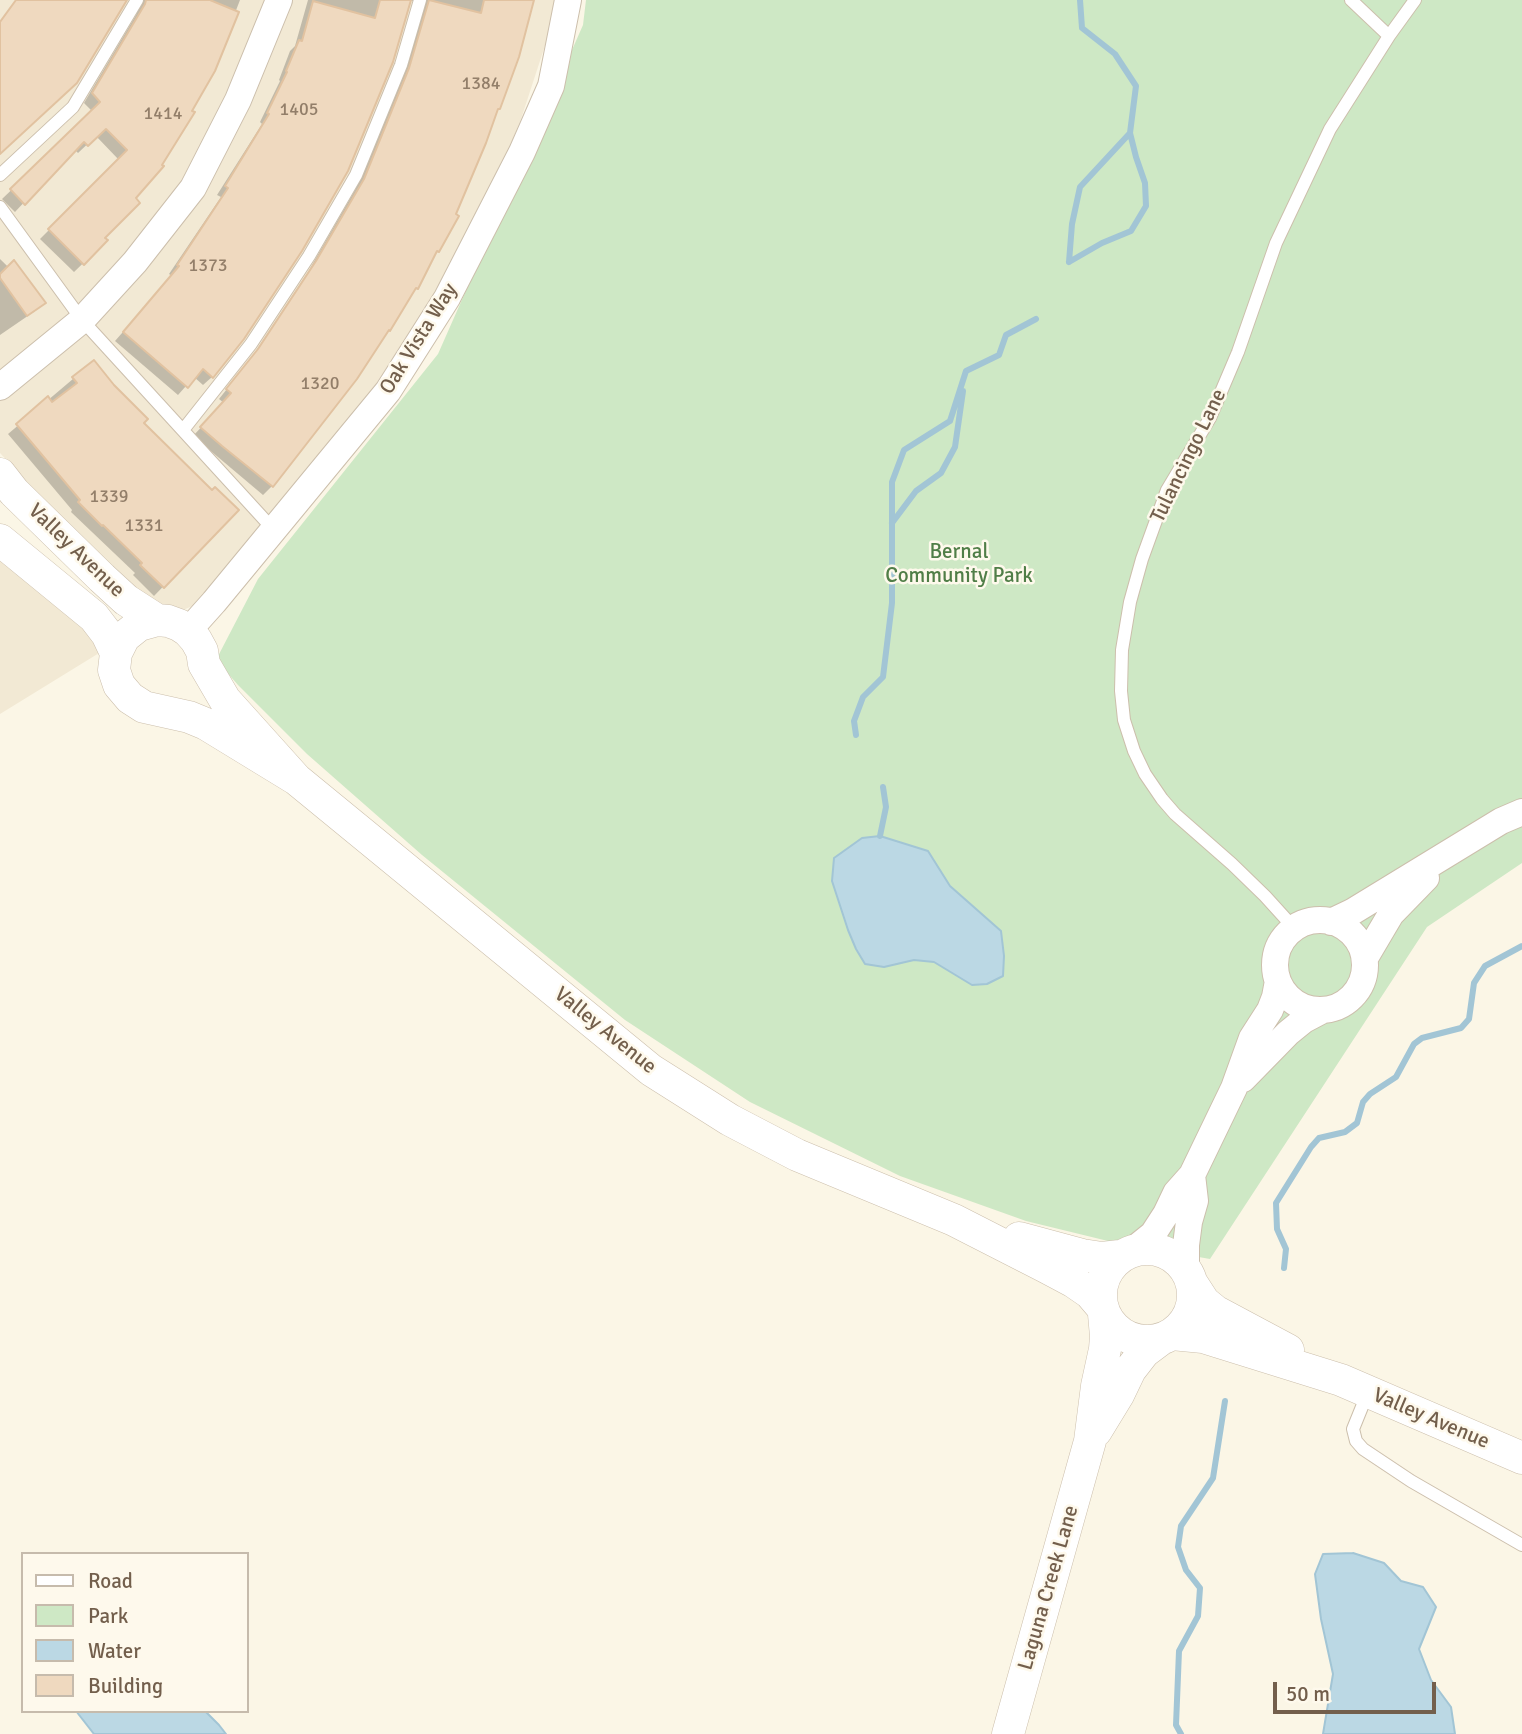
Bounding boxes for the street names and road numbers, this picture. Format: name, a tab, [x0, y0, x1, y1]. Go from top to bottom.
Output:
street label: Oak Vista Way	[375, 279, 463, 399]
street label: Tulancingo Lane	[1146, 385, 1232, 527]
street label: Valley Avenue	[23, 499, 129, 603]
street label: Valley Avenue	[549, 982, 661, 1080]
street label: Valley Avenue	[1369, 1383, 1493, 1455]
street label: Laguna Creek Lane	[1013, 1503, 1085, 1673]

